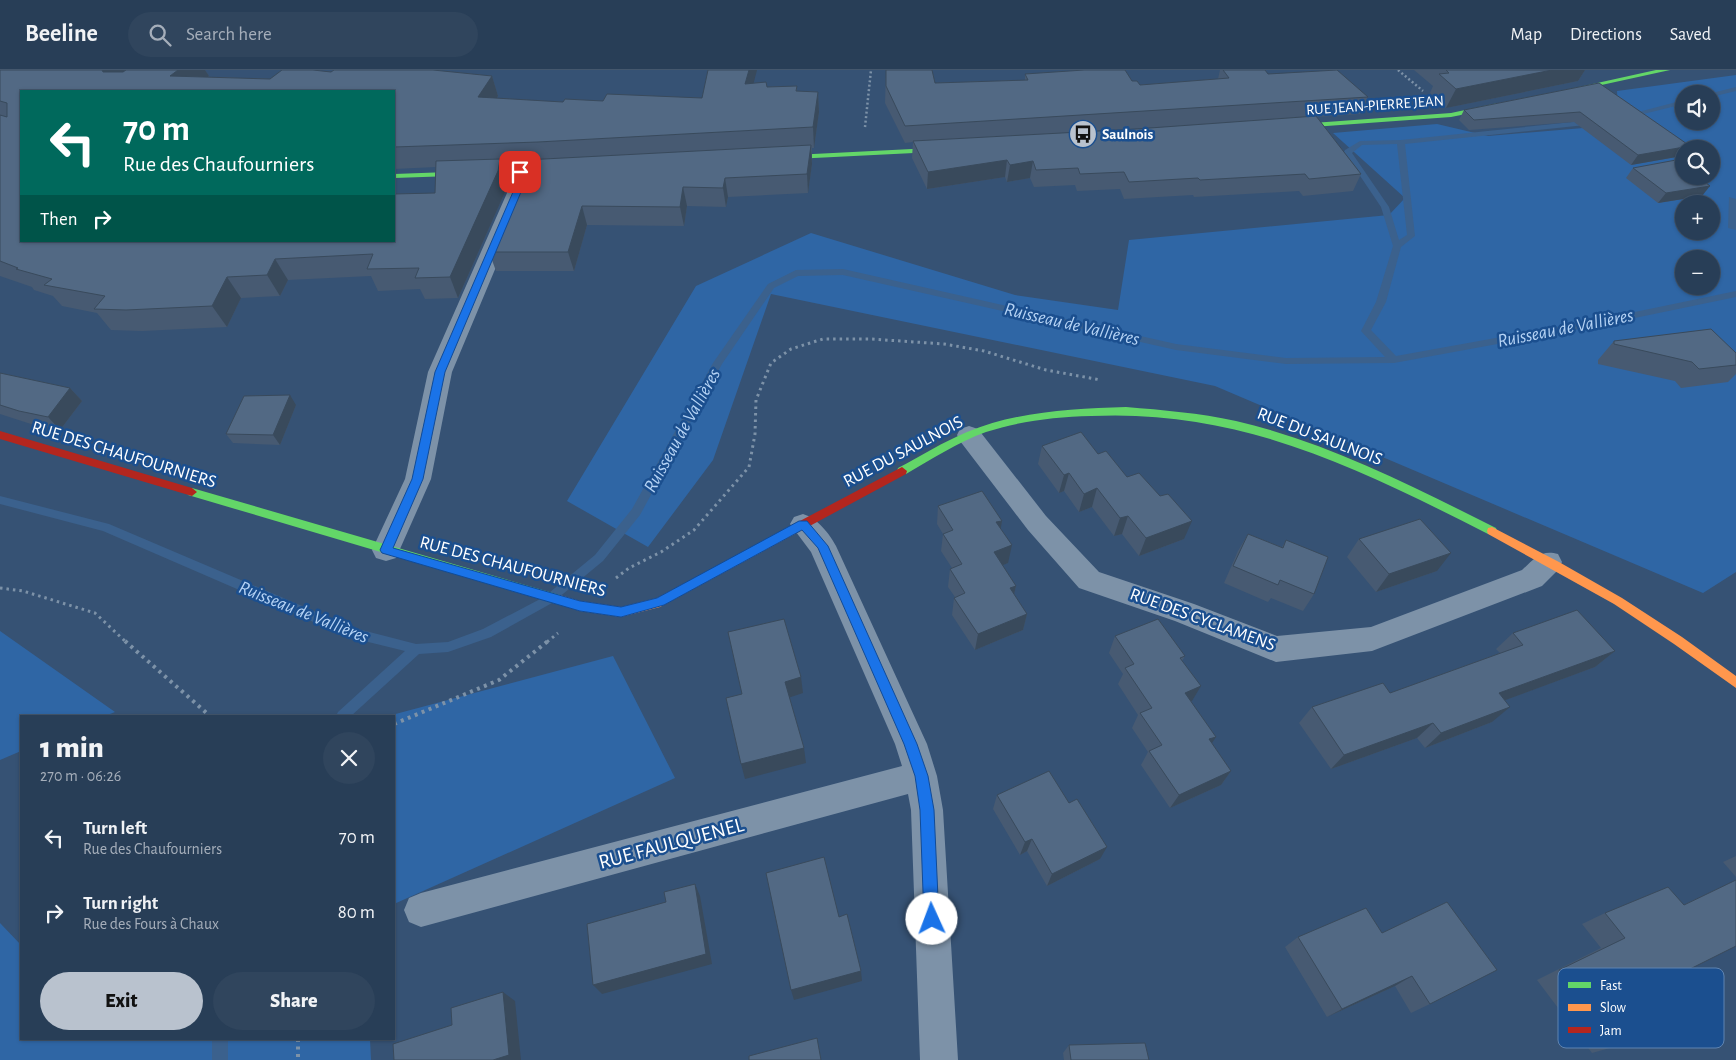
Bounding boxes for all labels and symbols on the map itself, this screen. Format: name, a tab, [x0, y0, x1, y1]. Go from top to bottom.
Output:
street label: RUE JEAN-PIERRE JEAN	[1306, 93, 1444, 118]
bus stop icon: Saulnois	[1068, 119, 1098, 149]
place label: Saulnois	[1102, 127, 1153, 142]
pin	[499, 151, 541, 193]
water label: Ruisseau de Vallières	[1002, 300, 1141, 349]
water label: Ruisseau de Vallières	[1496, 306, 1635, 351]
water label: Ruisseau de Vallières	[641, 366, 724, 496]
street label: RUE DU SAULNOIS	[1255, 405, 1385, 469]
street label: RUE DU SAULNOIS	[841, 413, 966, 491]
street label: RUE DES CHAUFOURNIERS	[29, 418, 218, 492]
street label: RUE DES CHAUFOURNIERS	[418, 533, 608, 601]
water label: Ruisseau de Vallières	[236, 578, 371, 647]
street label: RUE DES CYCLAMENS	[1127, 585, 1278, 655]
street label: RUE FAULQUENEL	[596, 814, 746, 873]
position arrow	[905, 892, 957, 944]
legend	[1558, 968, 1724, 1048]
text: Fast	[1600, 979, 1622, 993]
text: Slow	[1600, 1001, 1627, 1015]
text: Jam	[1600, 1024, 1622, 1038]

